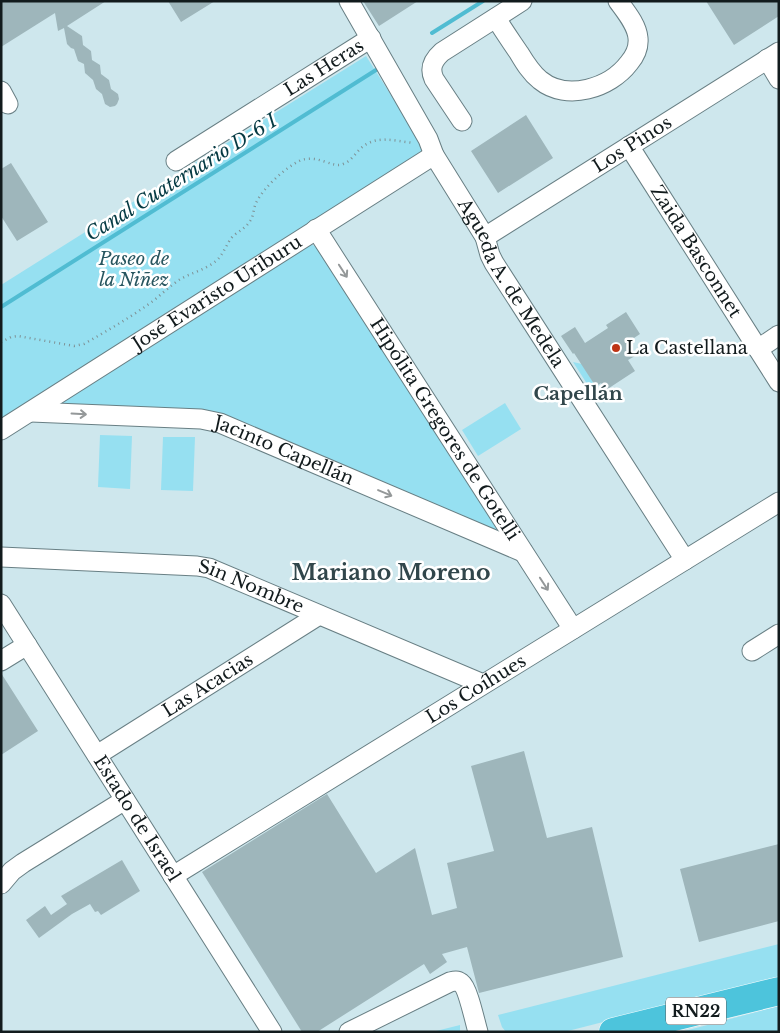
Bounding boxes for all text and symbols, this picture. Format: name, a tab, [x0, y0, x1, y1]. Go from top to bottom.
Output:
street label: Las Heras	[280, 34, 368, 101]
water label: Canal Cuaternario D-6 I	[81, 108, 283, 246]
street label: Los Pinos	[589, 111, 676, 177]
street label: Zaida Basconnet	[646, 181, 746, 322]
street label: Agueda A. de Medela	[452, 194, 569, 372]
street label: José Evaristo Uriburu	[127, 231, 306, 356]
park label: Paseo de la Niñez	[98, 248, 169, 291]
one-way arrow	[338, 263, 348, 277]
street label: Hipólita Gregores de Gotelli	[365, 314, 524, 544]
place label: La Castellana	[626, 337, 748, 359]
marker: La Castellana	[610, 342, 622, 354]
district label: Capellán	[533, 382, 623, 405]
one-way arrow	[71, 409, 87, 419]
street label: Jacinto Capellán	[211, 411, 357, 490]
one-way arrow	[377, 488, 392, 498]
street label: Sin Nombre	[197, 555, 307, 618]
district label: Mariano Moreno	[291, 559, 491, 586]
one-way arrow	[539, 577, 549, 591]
street label: Las Acacias	[158, 648, 257, 722]
street label: Los Coíhues	[422, 650, 530, 728]
street label: Estado de Israel	[89, 751, 185, 886]
road number: RN22	[666, 998, 726, 1024]

